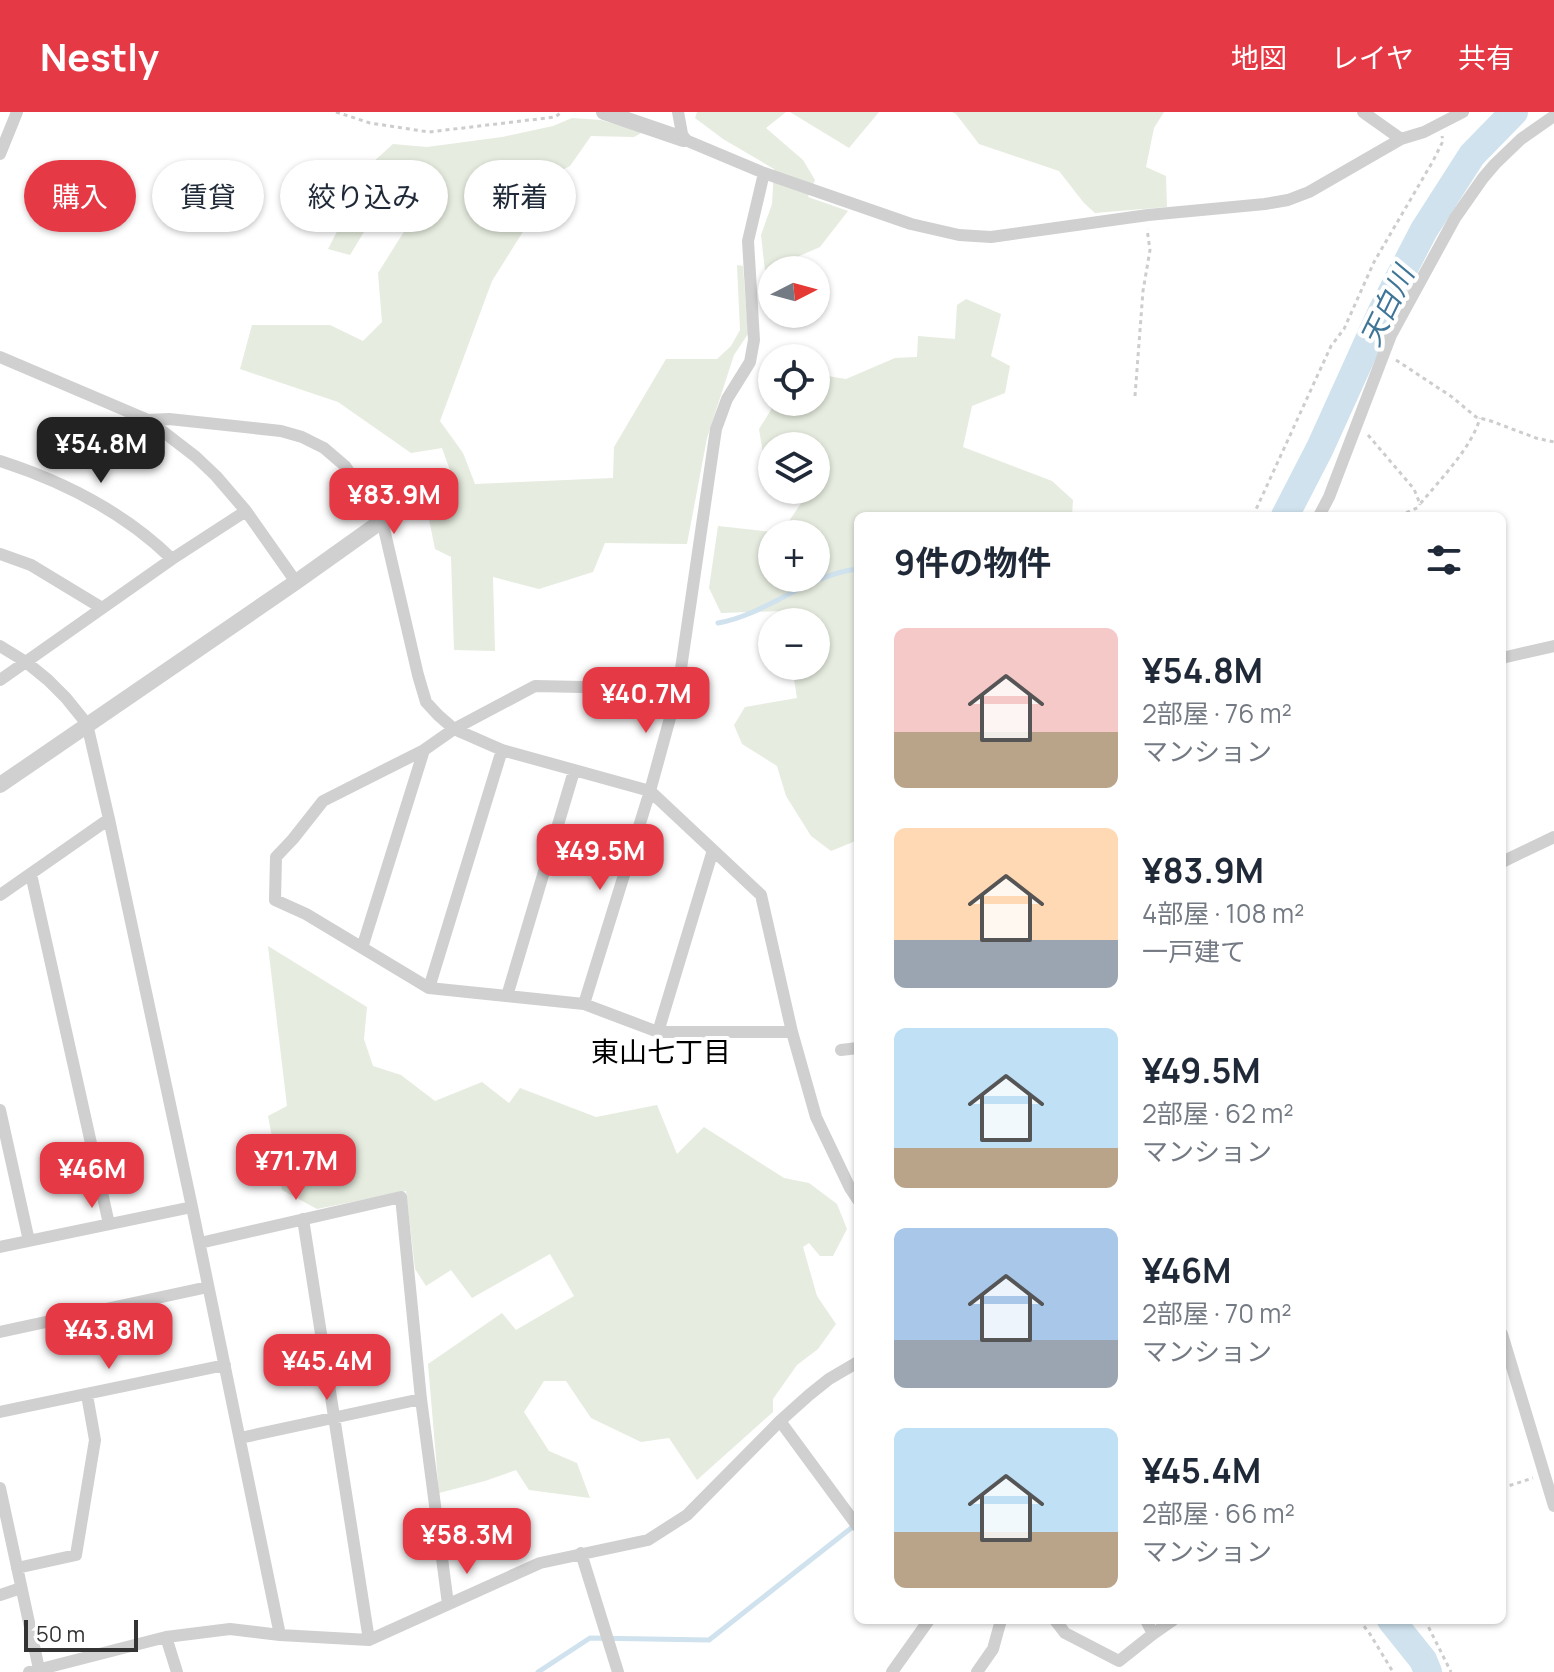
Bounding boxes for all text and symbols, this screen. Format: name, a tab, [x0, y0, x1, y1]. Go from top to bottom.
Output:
text: Nestly	[40, 30, 159, 82]
text: 地図	[1231, 38, 1287, 76]
text: レイヤ	[1331, 38, 1414, 76]
text: 共有	[1458, 38, 1514, 76]
chip: 購入	[24, 160, 136, 232]
chip: 賃貸	[152, 160, 264, 232]
chip: 絞り込み	[280, 160, 448, 232]
chip: 新着	[464, 160, 576, 232]
north arrow	[758, 256, 830, 328]
map controls	[758, 256, 830, 680]
water label: 天白川	[1351, 257, 1423, 352]
button: locate	[758, 344, 830, 416]
pin: ¥54.8M	[36, 417, 166, 485]
text: ¥54.8M	[55, 425, 147, 461]
button: layers	[758, 432, 830, 504]
pin: ¥83.9M	[329, 468, 459, 536]
text: ¥83.9M	[347, 476, 441, 512]
button: +	[758, 520, 830, 592]
icon: filters	[1422, 538, 1466, 582]
text: 9件の物件	[894, 539, 1051, 585]
button: −	[758, 608, 830, 680]
text: ¥54.8M	[1142, 647, 1263, 693]
icon: home	[958, 660, 1054, 756]
pin: ¥40.7M	[581, 667, 711, 735]
text: ¥40.7M	[600, 675, 692, 711]
text: 2部屋 · 76 m²	[1142, 695, 1292, 731]
text: マンション	[1142, 733, 1272, 769]
pin: ¥49.5M	[535, 824, 665, 892]
text: ¥49.5M	[555, 832, 645, 868]
text: ¥83.9M	[1142, 847, 1264, 893]
icon: home	[958, 860, 1054, 956]
text: 4部屋 · 108 m²	[1142, 895, 1304, 931]
text: 一戸建て	[1142, 933, 1246, 969]
district label: 東山七丁目	[591, 1032, 731, 1070]
text: ¥49.5M	[1142, 1047, 1261, 1093]
icon: home	[958, 1060, 1054, 1156]
text: 2部屋 · 62 m²	[1142, 1095, 1294, 1131]
text: マンション	[1142, 1133, 1272, 1169]
pin: ¥71.7M	[231, 1134, 361, 1202]
pin: ¥46M	[45, 1142, 139, 1210]
text: ¥71.7M	[254, 1142, 338, 1178]
text: ¥46M	[58, 1150, 126, 1186]
text: ¥46M	[1142, 1247, 1231, 1293]
icon: home	[958, 1260, 1054, 1356]
text: 2部屋 · 70 m²	[1142, 1295, 1292, 1331]
pin: ¥43.8M	[44, 1303, 174, 1371]
text: ¥43.8M	[63, 1311, 155, 1347]
text: マンション	[1142, 1333, 1272, 1369]
pin: ¥45.4M	[262, 1334, 392, 1402]
text: ¥45.4M	[281, 1342, 373, 1378]
text: ¥45.4M	[1142, 1447, 1261, 1493]
icon: home	[958, 1460, 1054, 1556]
text: 2部屋 · 66 m²	[1142, 1495, 1295, 1531]
pin: ¥58.3M	[402, 1508, 532, 1576]
text: ¥58.3M	[421, 1516, 513, 1552]
text: マンション	[1142, 1533, 1272, 1569]
scale bar	[24, 1616, 138, 1652]
text: 50 m	[36, 1619, 85, 1649]

